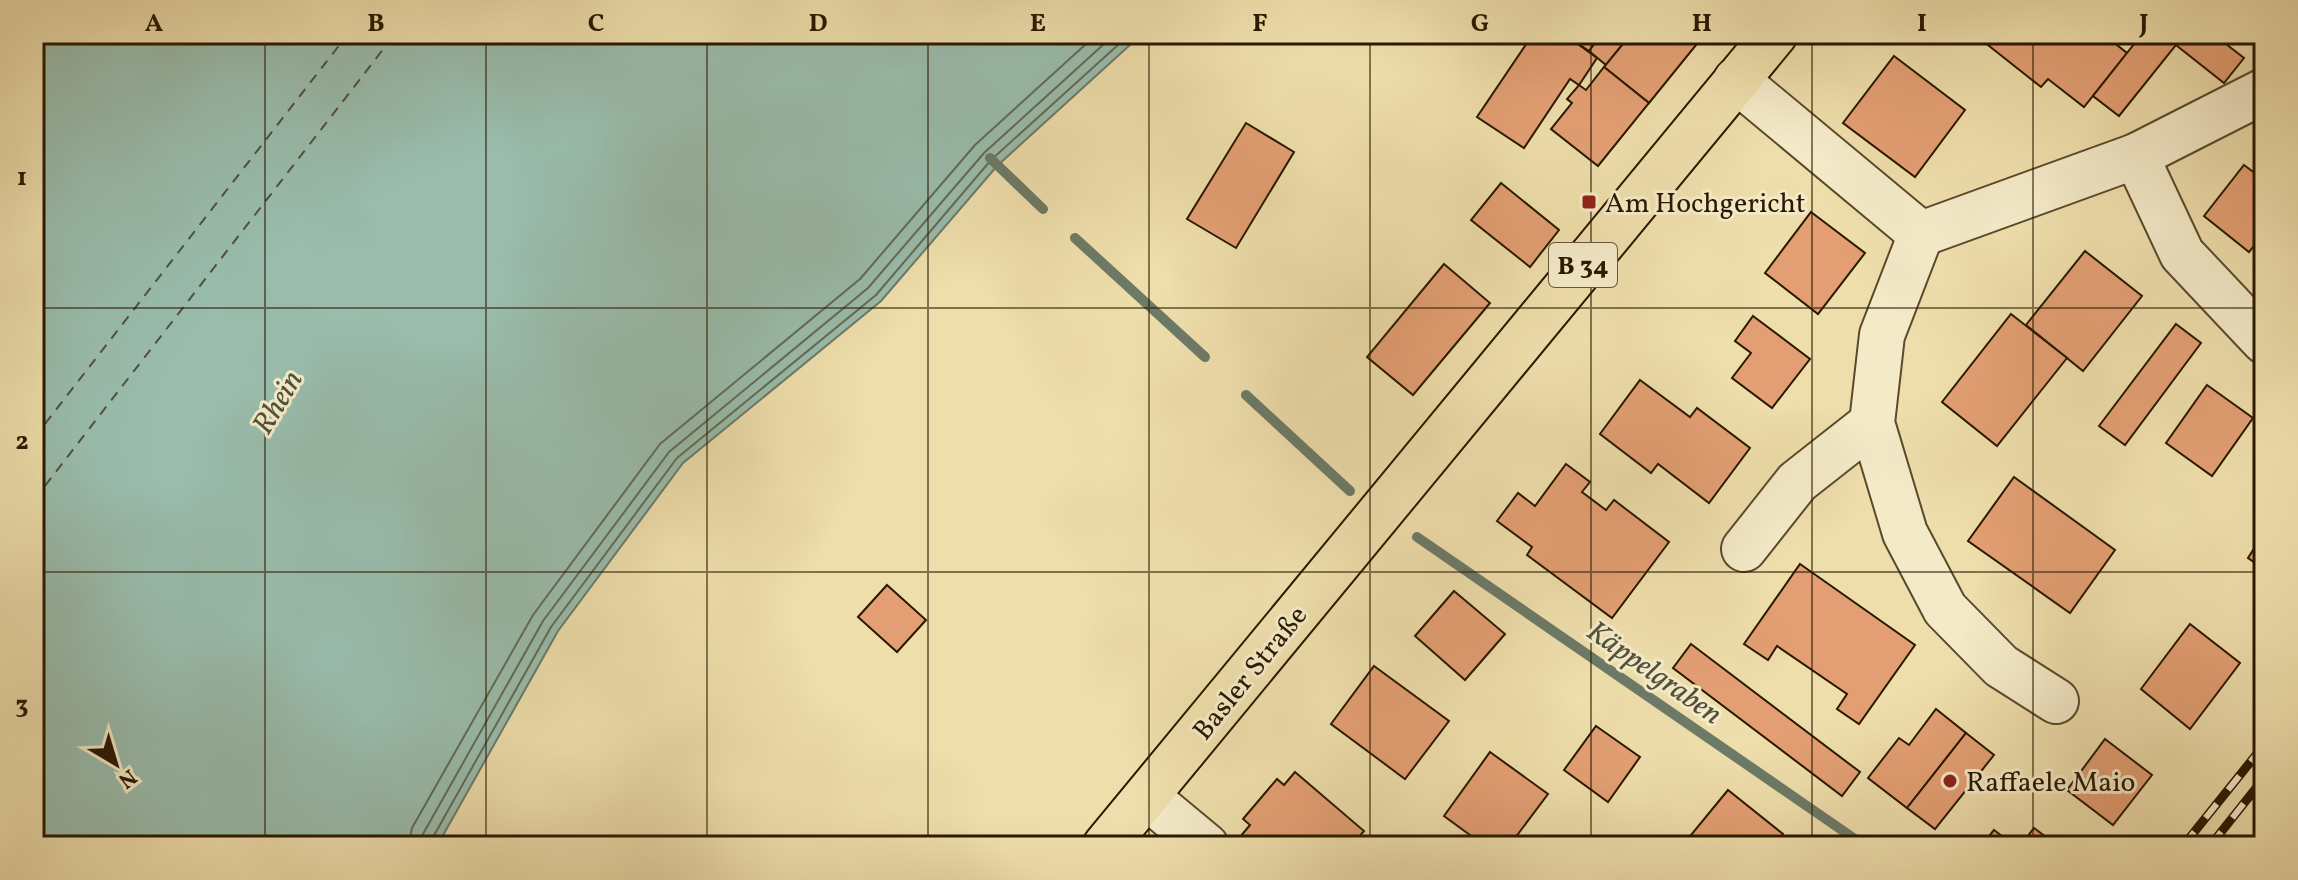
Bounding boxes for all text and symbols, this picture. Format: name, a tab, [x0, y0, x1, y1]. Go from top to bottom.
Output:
text: A	[145, 6, 164, 42]
text: B	[367, 6, 385, 42]
text: C	[588, 6, 604, 42]
text: D	[808, 6, 828, 42]
text: E	[1030, 6, 1046, 42]
text: F	[1252, 6, 1268, 42]
text: G	[1471, 6, 1489, 42]
text: H	[1692, 6, 1712, 42]
text: I	[1917, 6, 1927, 42]
text: J	[2138, 6, 2149, 42]
text: 1	[17, 160, 27, 196]
place label: Am Hochgericht	[1605, 185, 1806, 224]
marker: Am Hochgericht	[1580, 193, 1598, 211]
road number: B 34	[1549, 243, 1617, 287]
water label: Rhein	[243, 363, 314, 443]
text: 2	[15, 424, 29, 460]
street label: Basler Straße	[1184, 598, 1317, 749]
water label: Käppelgraben	[1578, 611, 1730, 736]
text: 3	[15, 688, 29, 724]
north arrow	[76, 724, 156, 804]
text: N	[111, 761, 143, 795]
place label: Raffaele Maio	[1966, 764, 2136, 803]
marker: Raffaele Maio	[1941, 772, 1959, 790]

